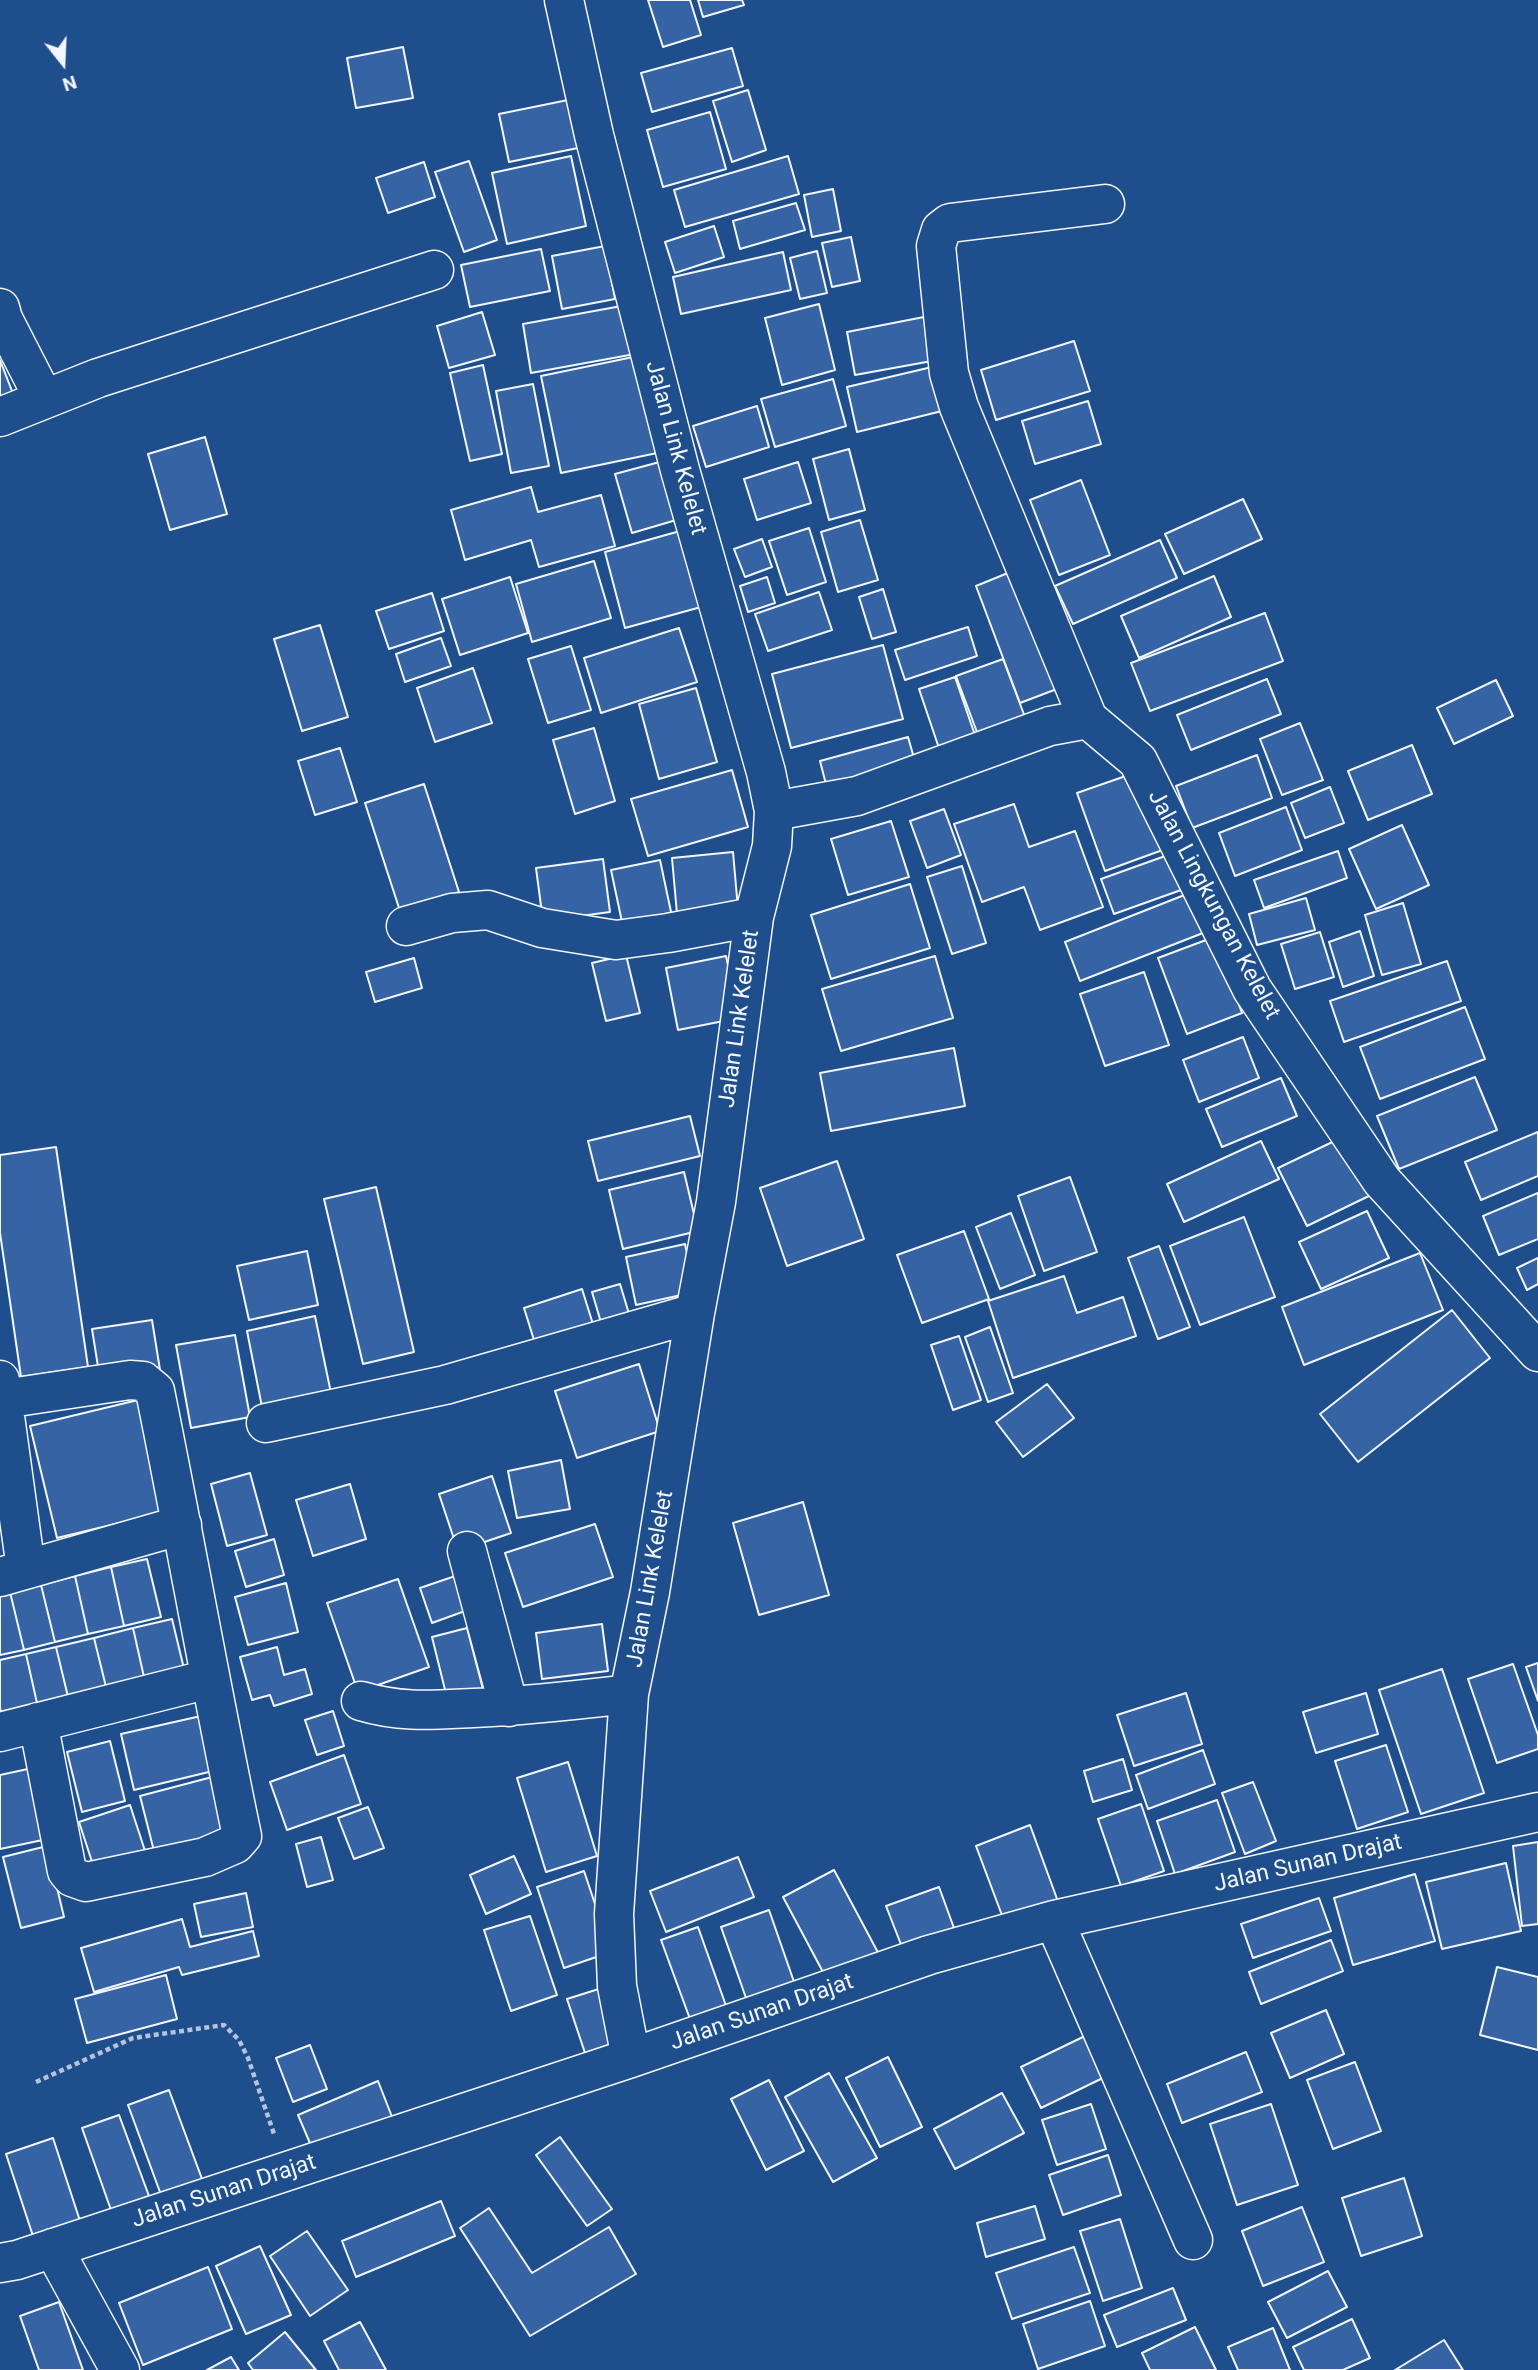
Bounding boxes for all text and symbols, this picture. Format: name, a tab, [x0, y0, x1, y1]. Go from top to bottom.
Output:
north arrow	[28, 28, 98, 98]
text: N	[60, 70, 80, 96]
street label: Jalan Link Kelelet	[638, 358, 712, 538]
street label: Jalan Lingkungan Kelelet	[1141, 786, 1285, 1024]
street label: Jalan Link Kelelet	[714, 928, 766, 1110]
street label: Jalan Link Kelelet	[622, 1488, 680, 1670]
street label: Jalan Sunan Drajat	[1211, 1829, 1405, 1899]
street label: Jalan Sunan Drajat	[667, 1969, 857, 2057]
street label: Jalan Sunan Drajat	[128, 2149, 320, 2235]

